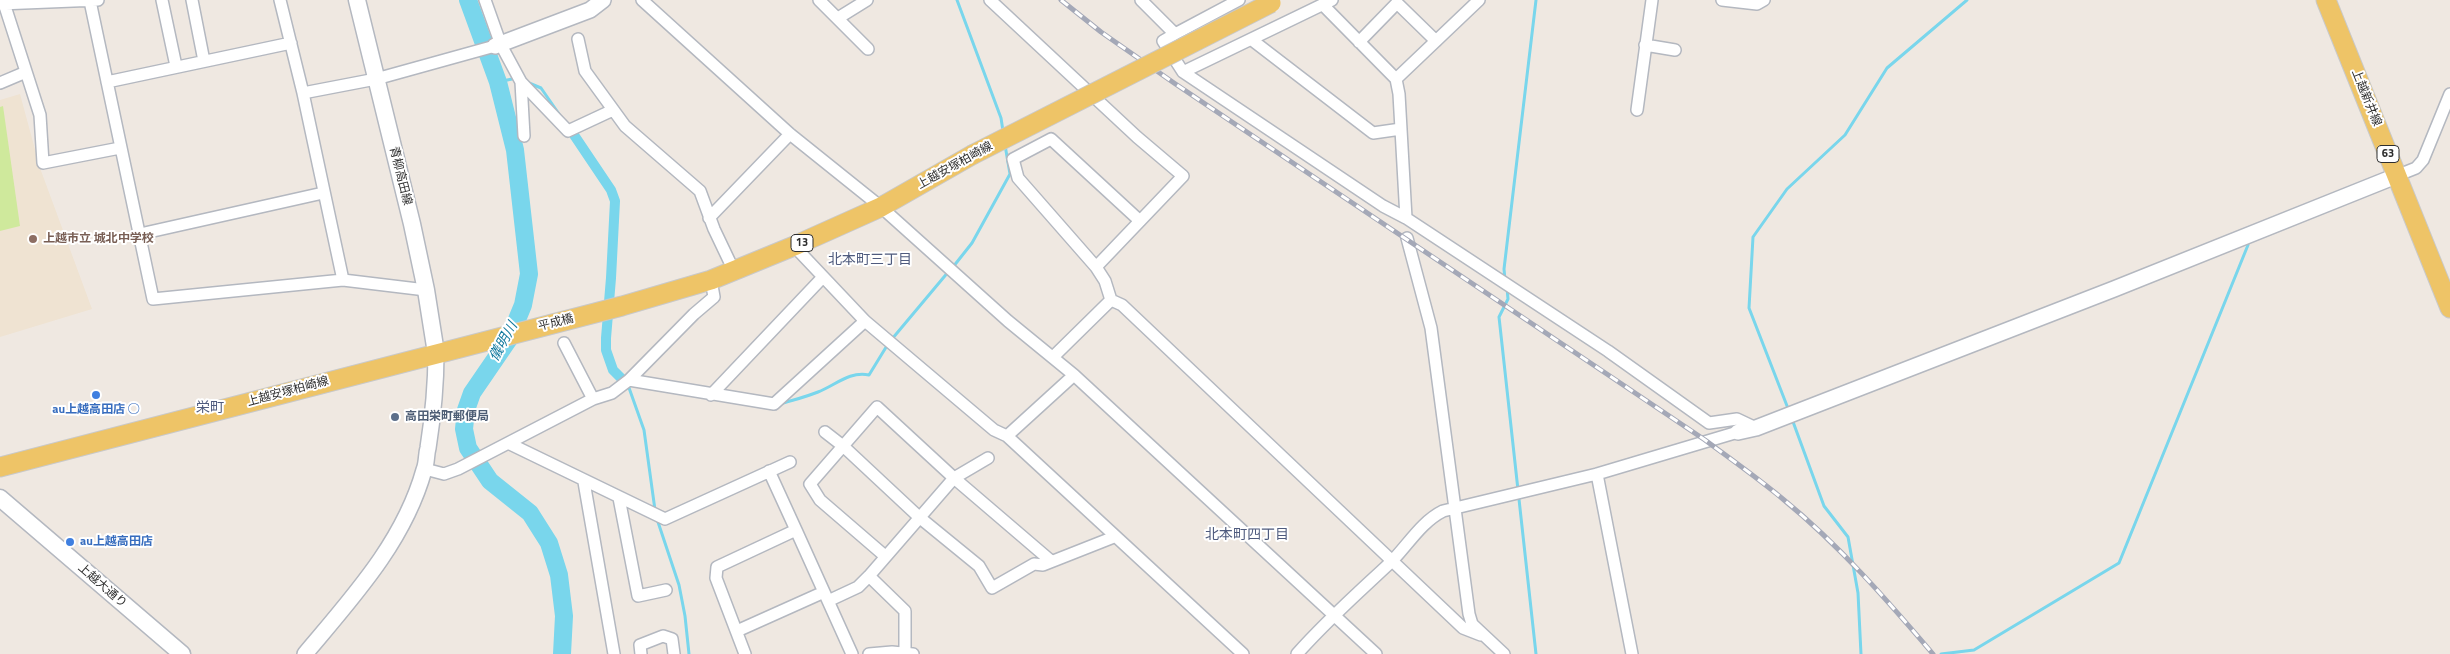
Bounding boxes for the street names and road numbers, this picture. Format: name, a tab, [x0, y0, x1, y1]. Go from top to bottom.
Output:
street label: 上越新井線	[2348, 67, 2384, 129]
street label: 上越安塚柏崎線	[915, 139, 995, 193]
street label: 青柳高田線	[386, 145, 414, 207]
road number: 63	[2377, 146, 2399, 162]
road number: 13	[791, 234, 813, 252]
street label: 平成橋	[537, 312, 575, 334]
street label: 上越安塚柏崎線	[246, 374, 330, 410]
street label: 上越大通り	[75, 561, 129, 611]

